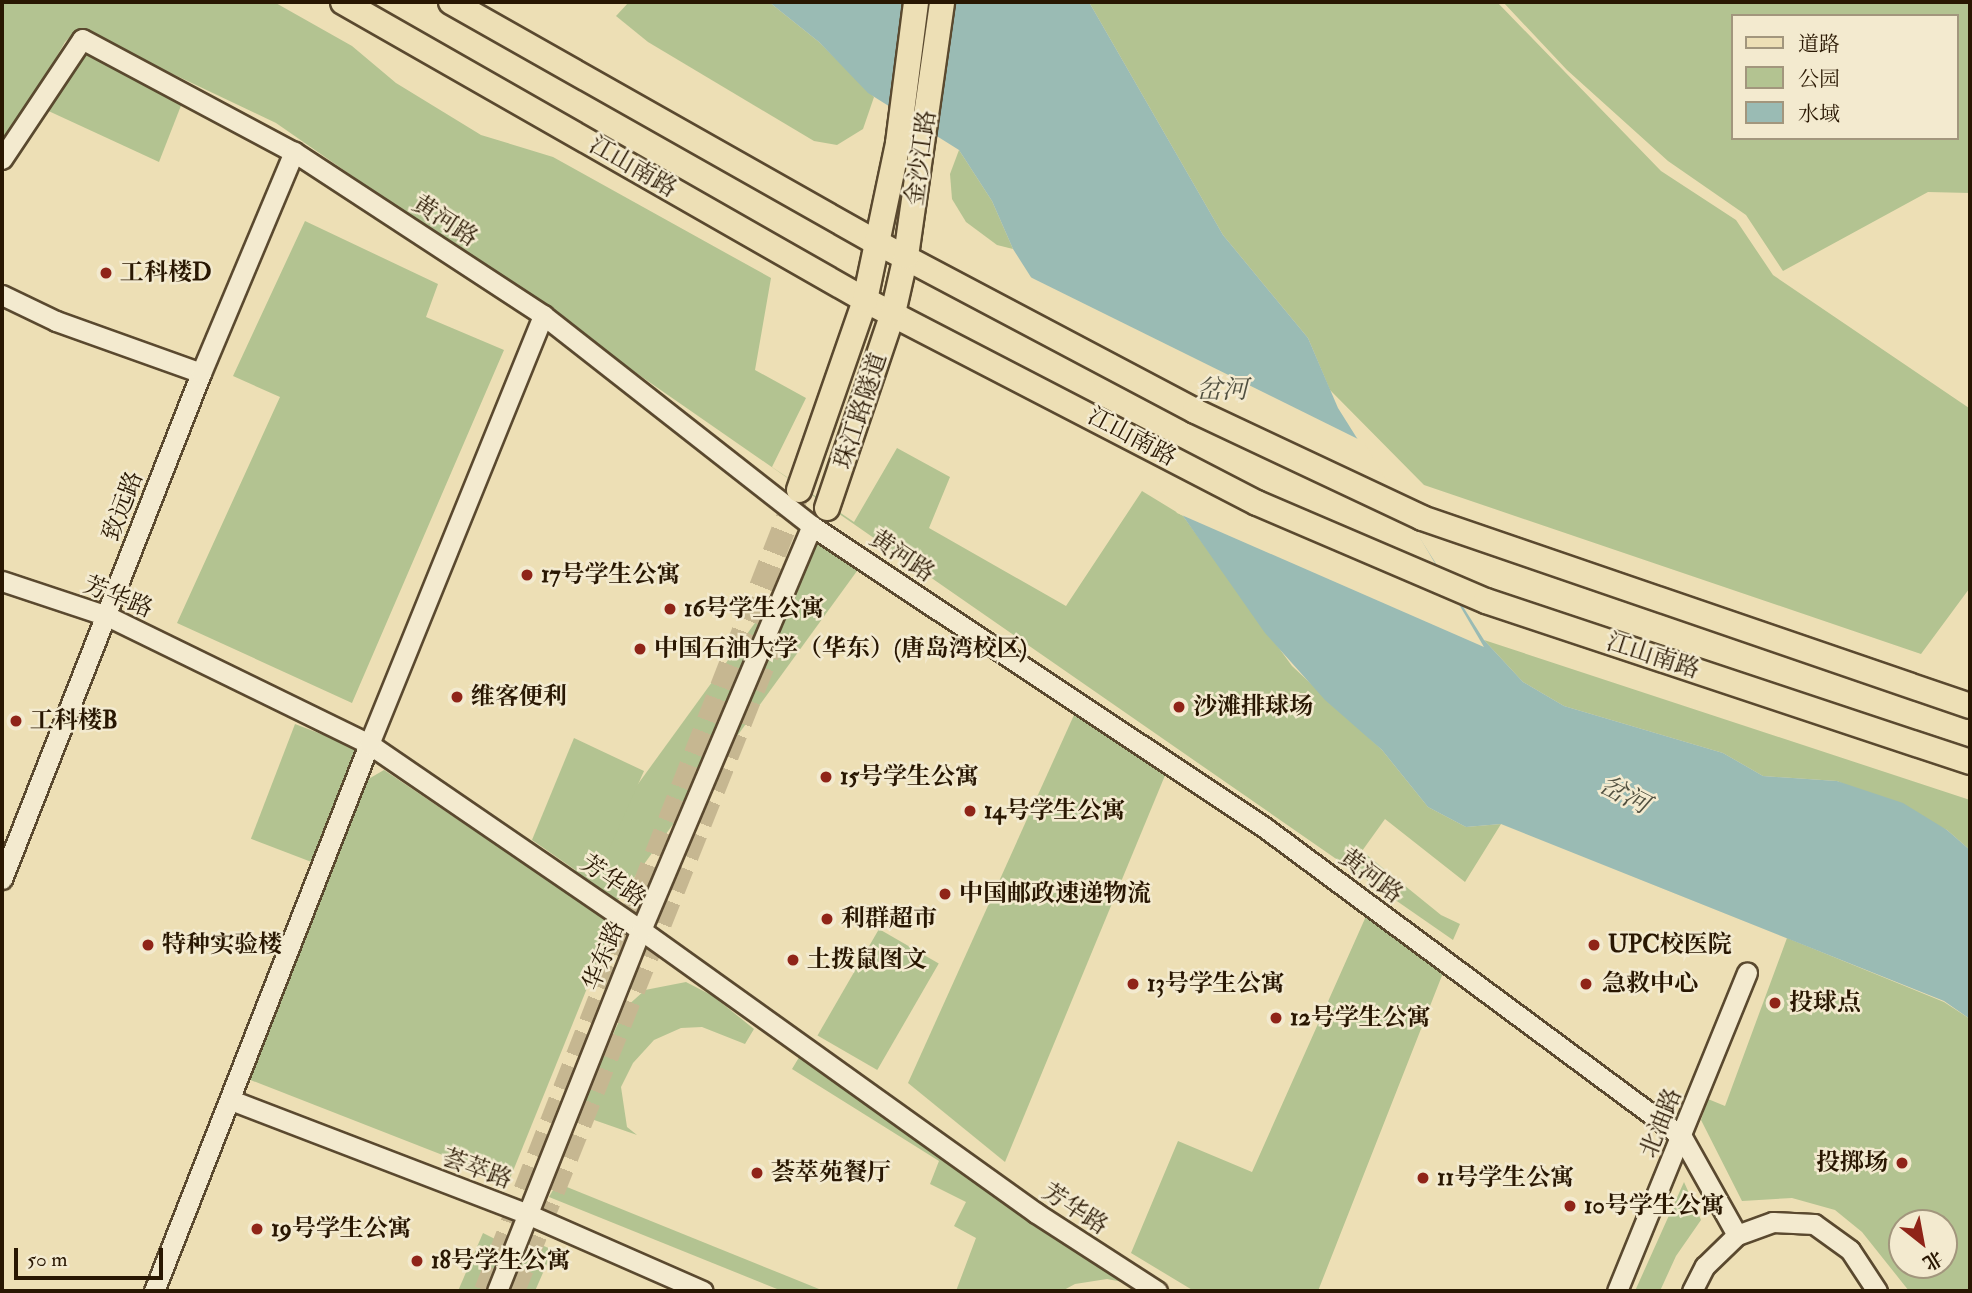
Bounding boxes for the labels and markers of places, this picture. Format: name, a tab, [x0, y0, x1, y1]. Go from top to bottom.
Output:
place label: 工科楼D	[120, 259, 212, 287]
marker: 工科楼D	[98, 265, 114, 281]
place label: 17号学生公寓	[541, 561, 681, 589]
marker: 17号学生公寓	[519, 567, 535, 583]
place label: 16号学生公寓	[684, 595, 825, 623]
marker: 16号学生公寓	[662, 601, 678, 617]
place label: 中国石油大学（华东）(唐岛湾校区)	[654, 635, 1027, 663]
marker: 中国石油大学（华东）(唐岛湾校区)	[632, 641, 648, 657]
place label: 维客便利	[471, 683, 567, 711]
marker: 维客便利	[449, 689, 465, 705]
place label: 沙滩排球场	[1193, 693, 1313, 721]
marker: 沙滩排球场	[1171, 699, 1187, 715]
place label: 工科楼B	[30, 707, 118, 735]
marker: 工科楼B	[8, 713, 24, 729]
place label: 15号学生公寓	[840, 763, 979, 791]
marker: 15号学生公寓	[818, 769, 834, 785]
place label: 14号学生公寓	[984, 797, 1126, 825]
marker: 14号学生公寓	[962, 803, 978, 819]
place label: 中国邮政速递物流	[959, 880, 1151, 908]
marker: 中国邮政速递物流	[937, 886, 953, 902]
place label: 利群超市	[841, 905, 937, 933]
marker: 利群超市	[819, 911, 835, 927]
place label: 特种实验楼	[162, 931, 282, 959]
place label: UPC校医院	[1608, 931, 1732, 959]
marker: 特种实验楼	[140, 937, 156, 953]
marker: UPC校医院	[1586, 937, 1602, 953]
place label: 土拨鼠图文	[807, 946, 927, 974]
marker: 土拨鼠图文	[785, 952, 801, 968]
place label: 13号学生公寓	[1147, 970, 1285, 998]
place label: 急救中心	[1602, 970, 1698, 998]
marker: 急救中心	[1576, 974, 1596, 994]
marker: 13号学生公寓	[1125, 976, 1141, 992]
place label: 投球点	[1789, 989, 1861, 1017]
marker: 投球点	[1767, 995, 1783, 1011]
place label: 12号学生公寓	[1290, 1004, 1431, 1032]
marker: 12号学生公寓	[1268, 1010, 1284, 1026]
place label: 投掷场	[1816, 1149, 1888, 1177]
marker: 投掷场	[1894, 1155, 1910, 1171]
place label: 荟萃苑餐厅	[771, 1159, 891, 1187]
place label: 11号学生公寓	[1437, 1164, 1574, 1192]
marker: 荟萃苑餐厅	[749, 1165, 765, 1181]
marker: 11号学生公寓	[1415, 1170, 1431, 1186]
place label: 10号学生公寓	[1584, 1192, 1725, 1220]
marker: 10号学生公寓	[1562, 1198, 1578, 1214]
place label: 19号学生公寓	[271, 1215, 412, 1243]
marker: 19号学生公寓	[249, 1221, 265, 1237]
place label: 18号学生公寓	[431, 1247, 571, 1275]
marker: 18号学生公寓	[409, 1253, 425, 1269]

